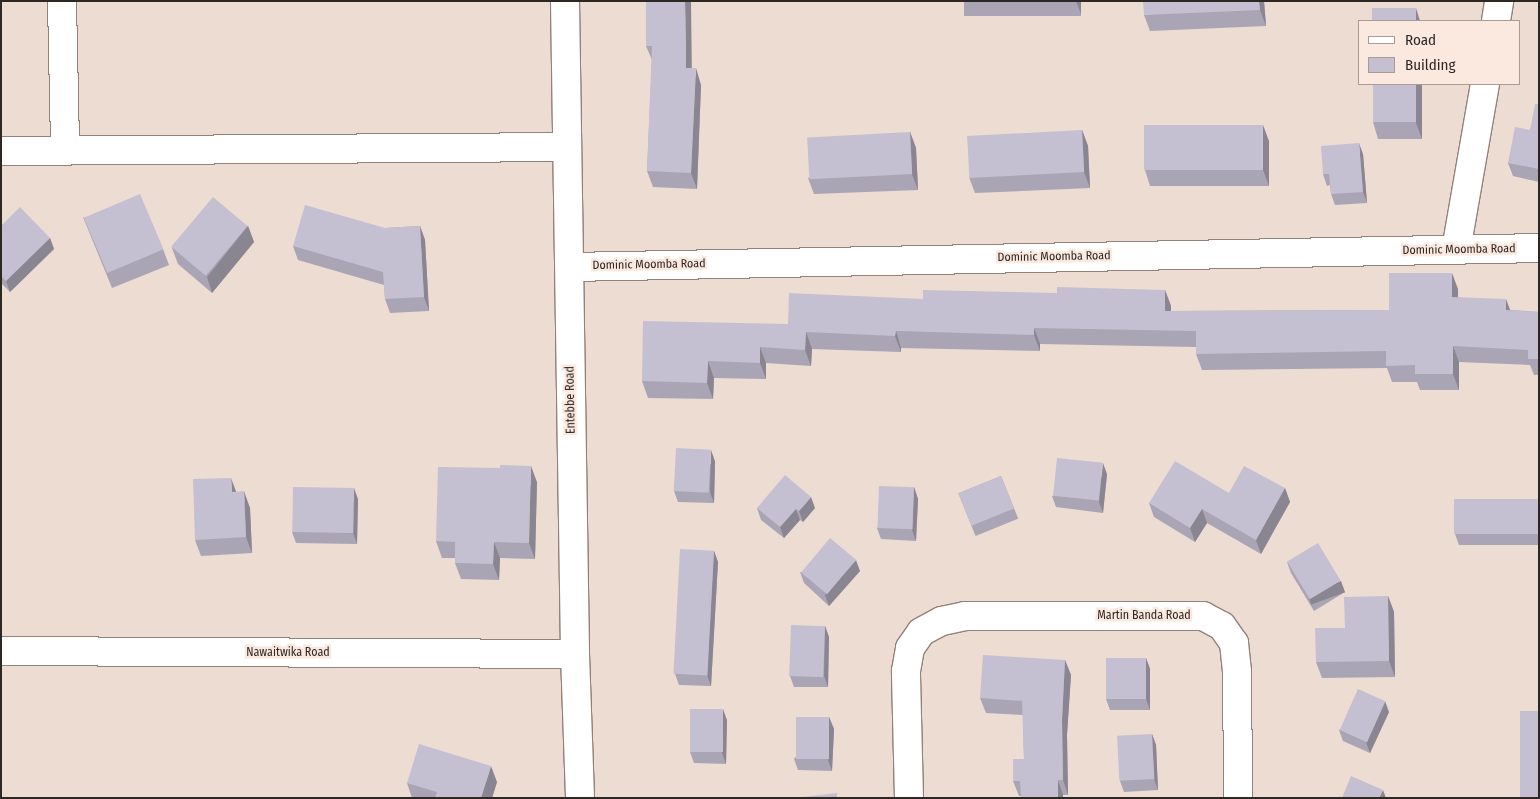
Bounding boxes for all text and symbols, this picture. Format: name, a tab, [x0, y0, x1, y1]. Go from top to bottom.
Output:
legend	[1358, 20, 1520, 85]
text: Road	[1405, 31, 1436, 49]
text: Building	[1405, 56, 1456, 74]
street label: Dominic Moomba Road	[1402, 242, 1516, 258]
street label: Dominic Moomba Road	[997, 249, 1111, 265]
street label: Dominic Moomba Road	[592, 257, 706, 273]
street label: Entebbe Road	[563, 366, 579, 434]
street label: Martin Banda Road	[1097, 609, 1191, 623]
street label: Nawaitwika Road	[246, 646, 330, 660]

